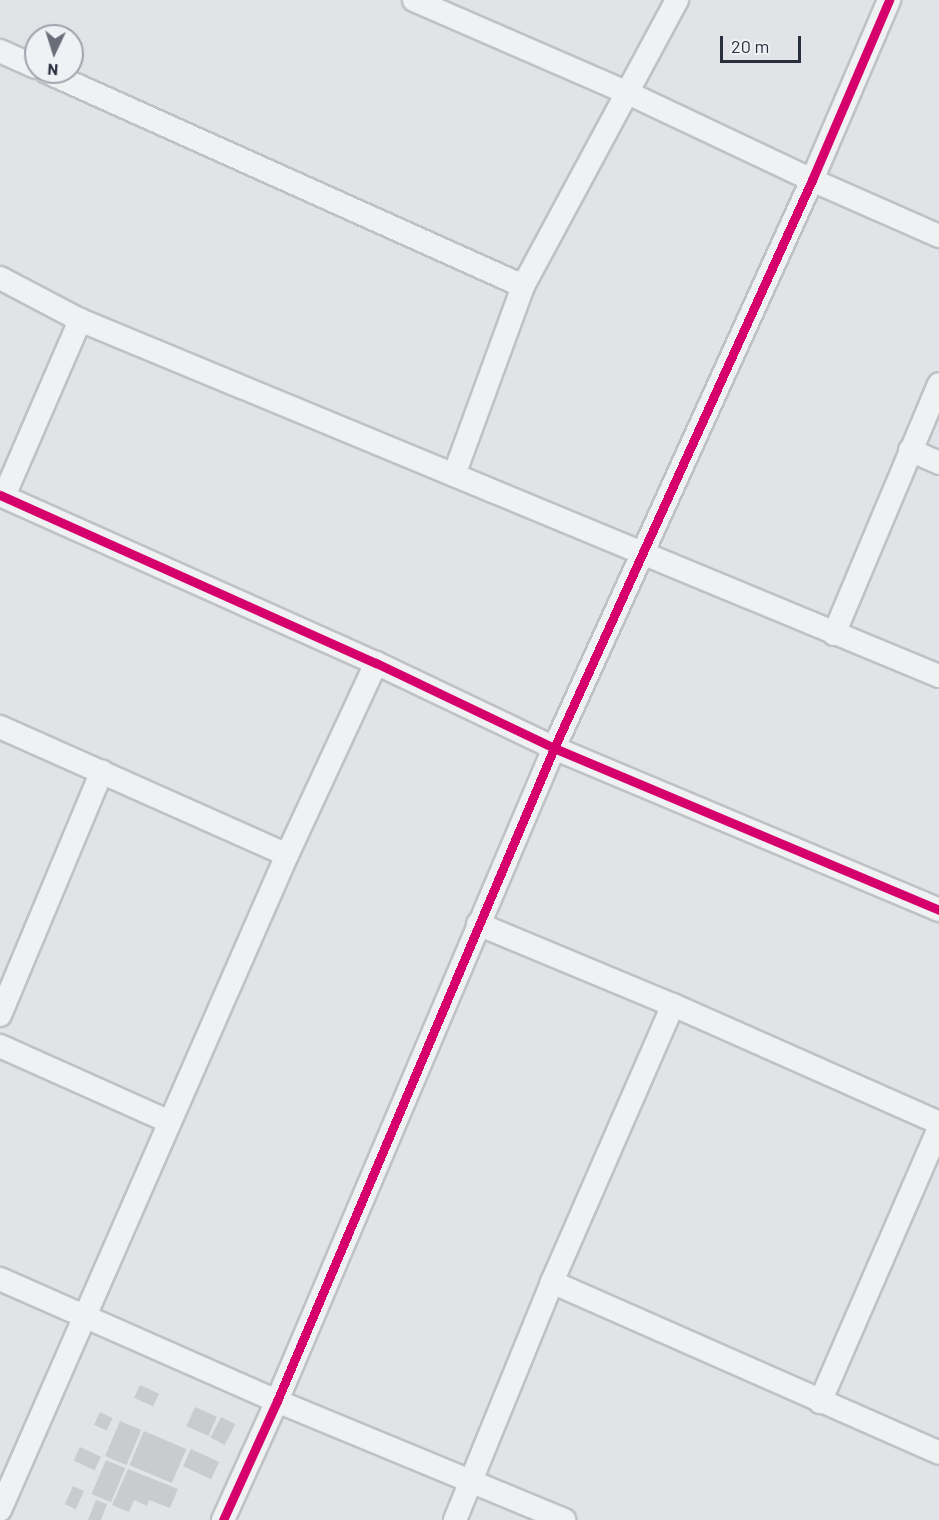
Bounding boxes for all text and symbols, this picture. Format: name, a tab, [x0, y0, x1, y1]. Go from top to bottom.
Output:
north arrow	[24, 24, 84, 84]
scale bar	[723, 24, 804, 62]
text: 20 m	[731, 35, 769, 57]
text: N	[47, 61, 59, 80]

